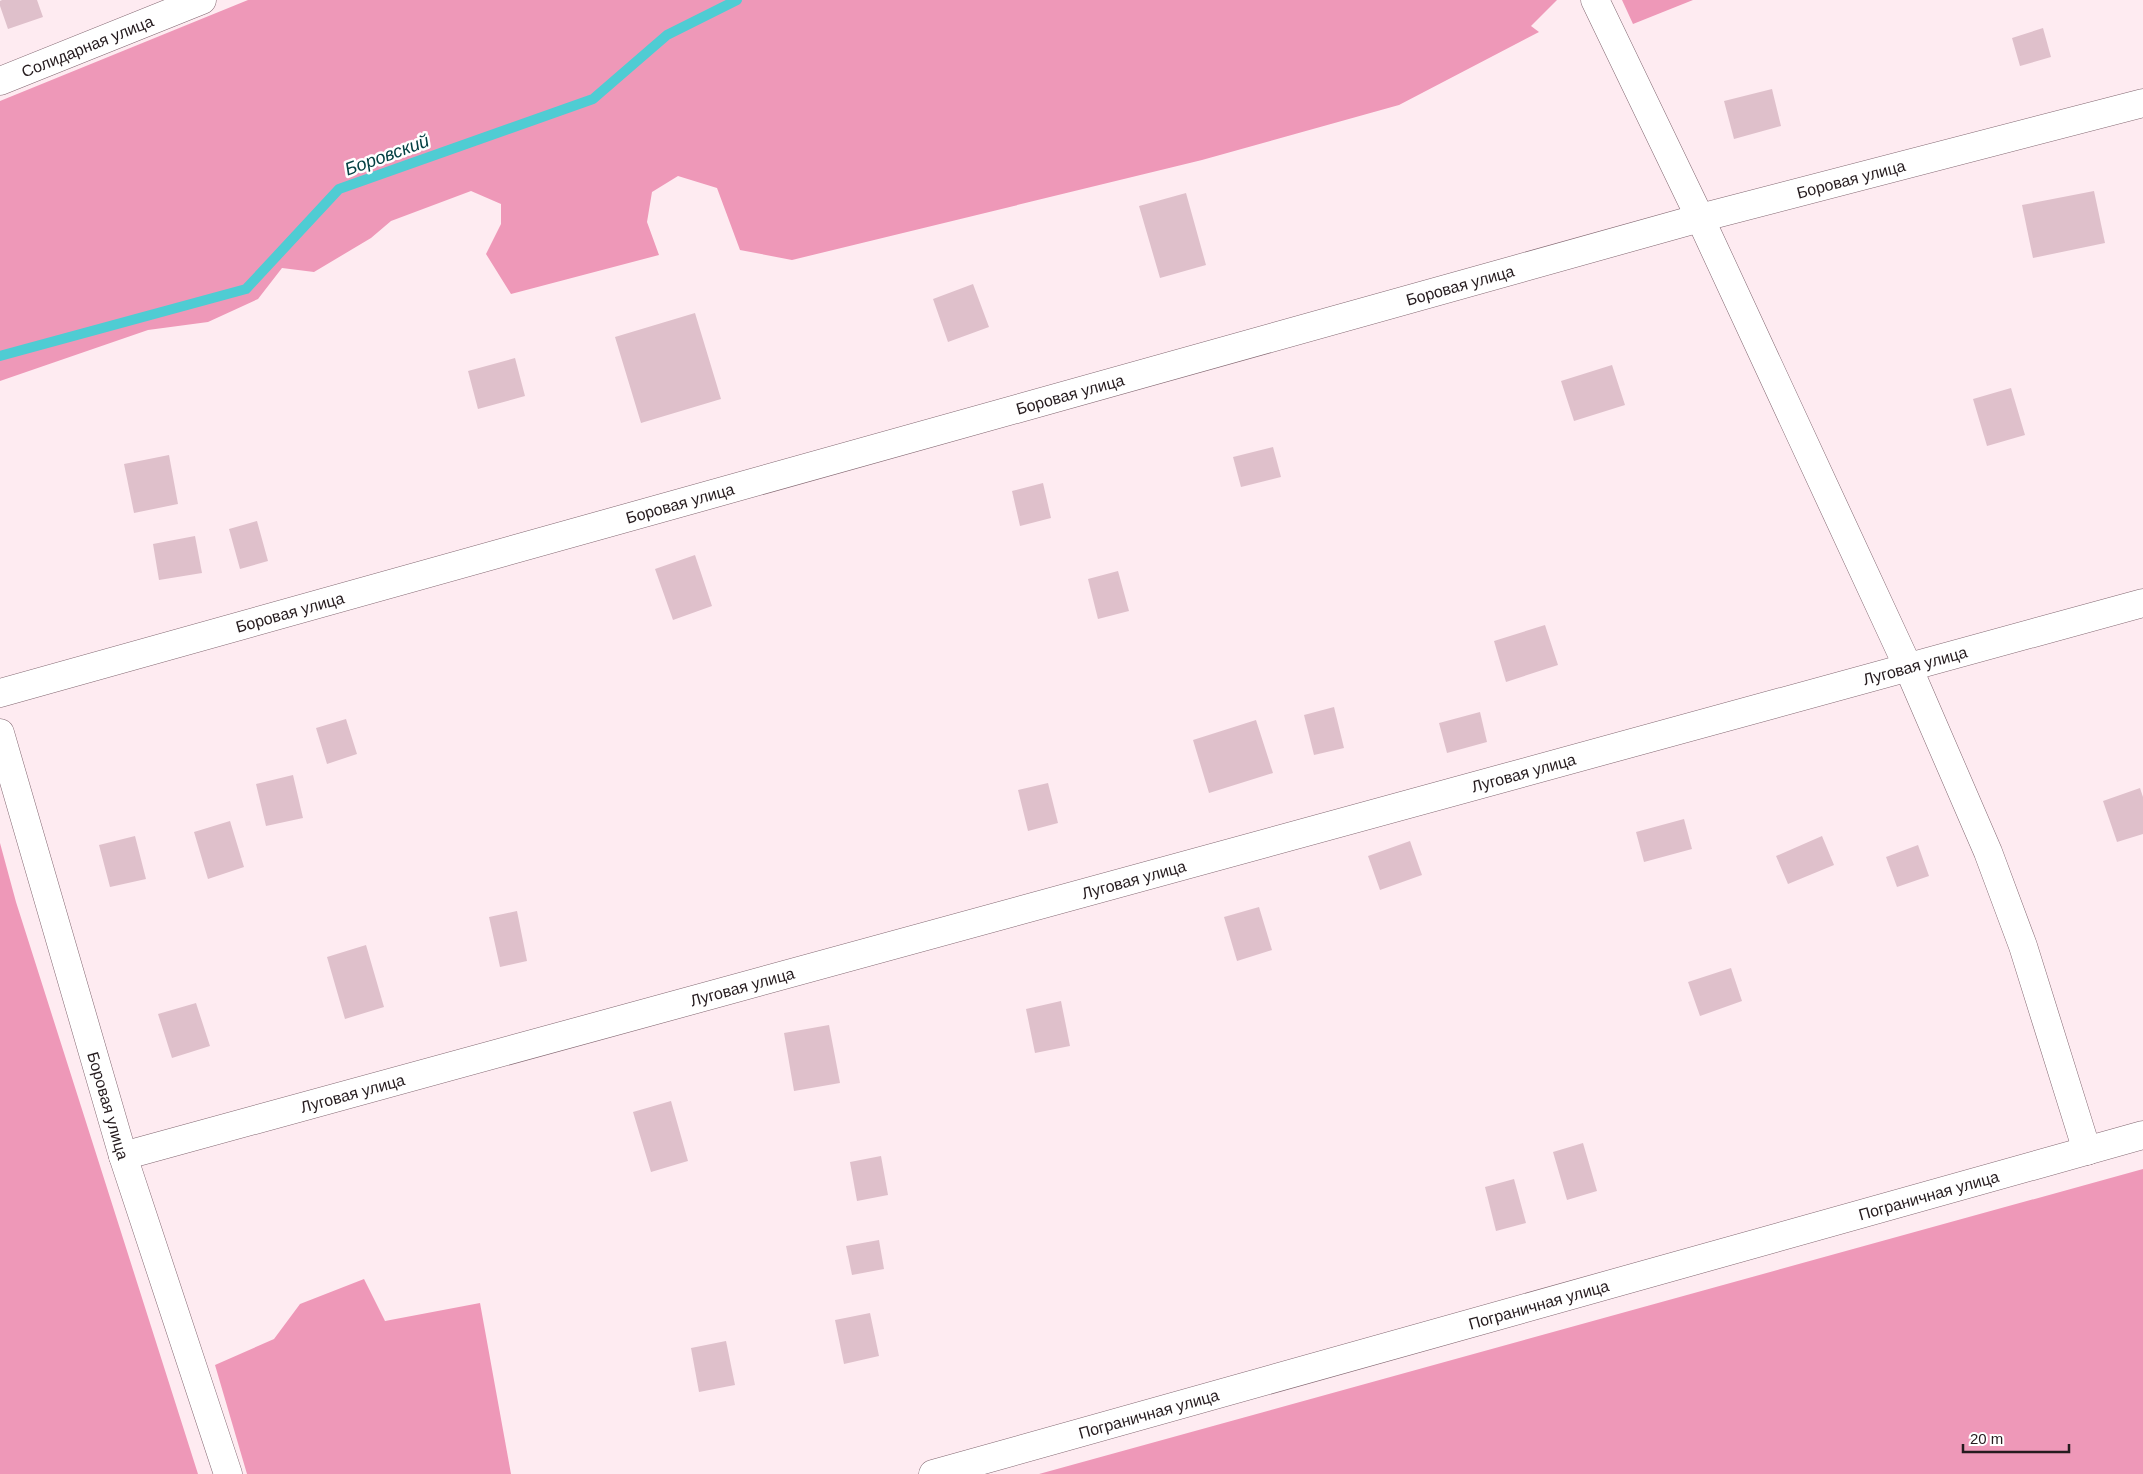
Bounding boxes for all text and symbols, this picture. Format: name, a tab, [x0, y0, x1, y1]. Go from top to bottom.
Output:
street label: Солидарная улица	[19, 12, 156, 80]
water label: Боровский	[342, 131, 432, 179]
street label: Боровая улица	[1795, 157, 1907, 201]
street label: Боровая улица	[1404, 262, 1516, 308]
street label: Боровая улица	[1014, 371, 1126, 417]
street label: Боровая улица	[624, 480, 736, 526]
street label: Боровая улица	[234, 589, 346, 635]
street label: Луговая улица	[1861, 643, 1969, 688]
street label: Луговая улица	[1469, 750, 1578, 795]
street label: Луговая улица	[1080, 857, 1188, 902]
street label: Луговая улица	[688, 964, 796, 1009]
street label: Боровая улица	[85, 1050, 132, 1162]
street label: Луговая улица	[298, 1071, 407, 1116]
street label: Пограничная улица	[1857, 1167, 2001, 1223]
street label: Пограничная улица	[1467, 1277, 1611, 1332]
street label: Пограничная улица	[1077, 1386, 1221, 1441]
scale bar	[1963, 1422, 2069, 1454]
text: 20 m	[1970, 1430, 2003, 1447]

